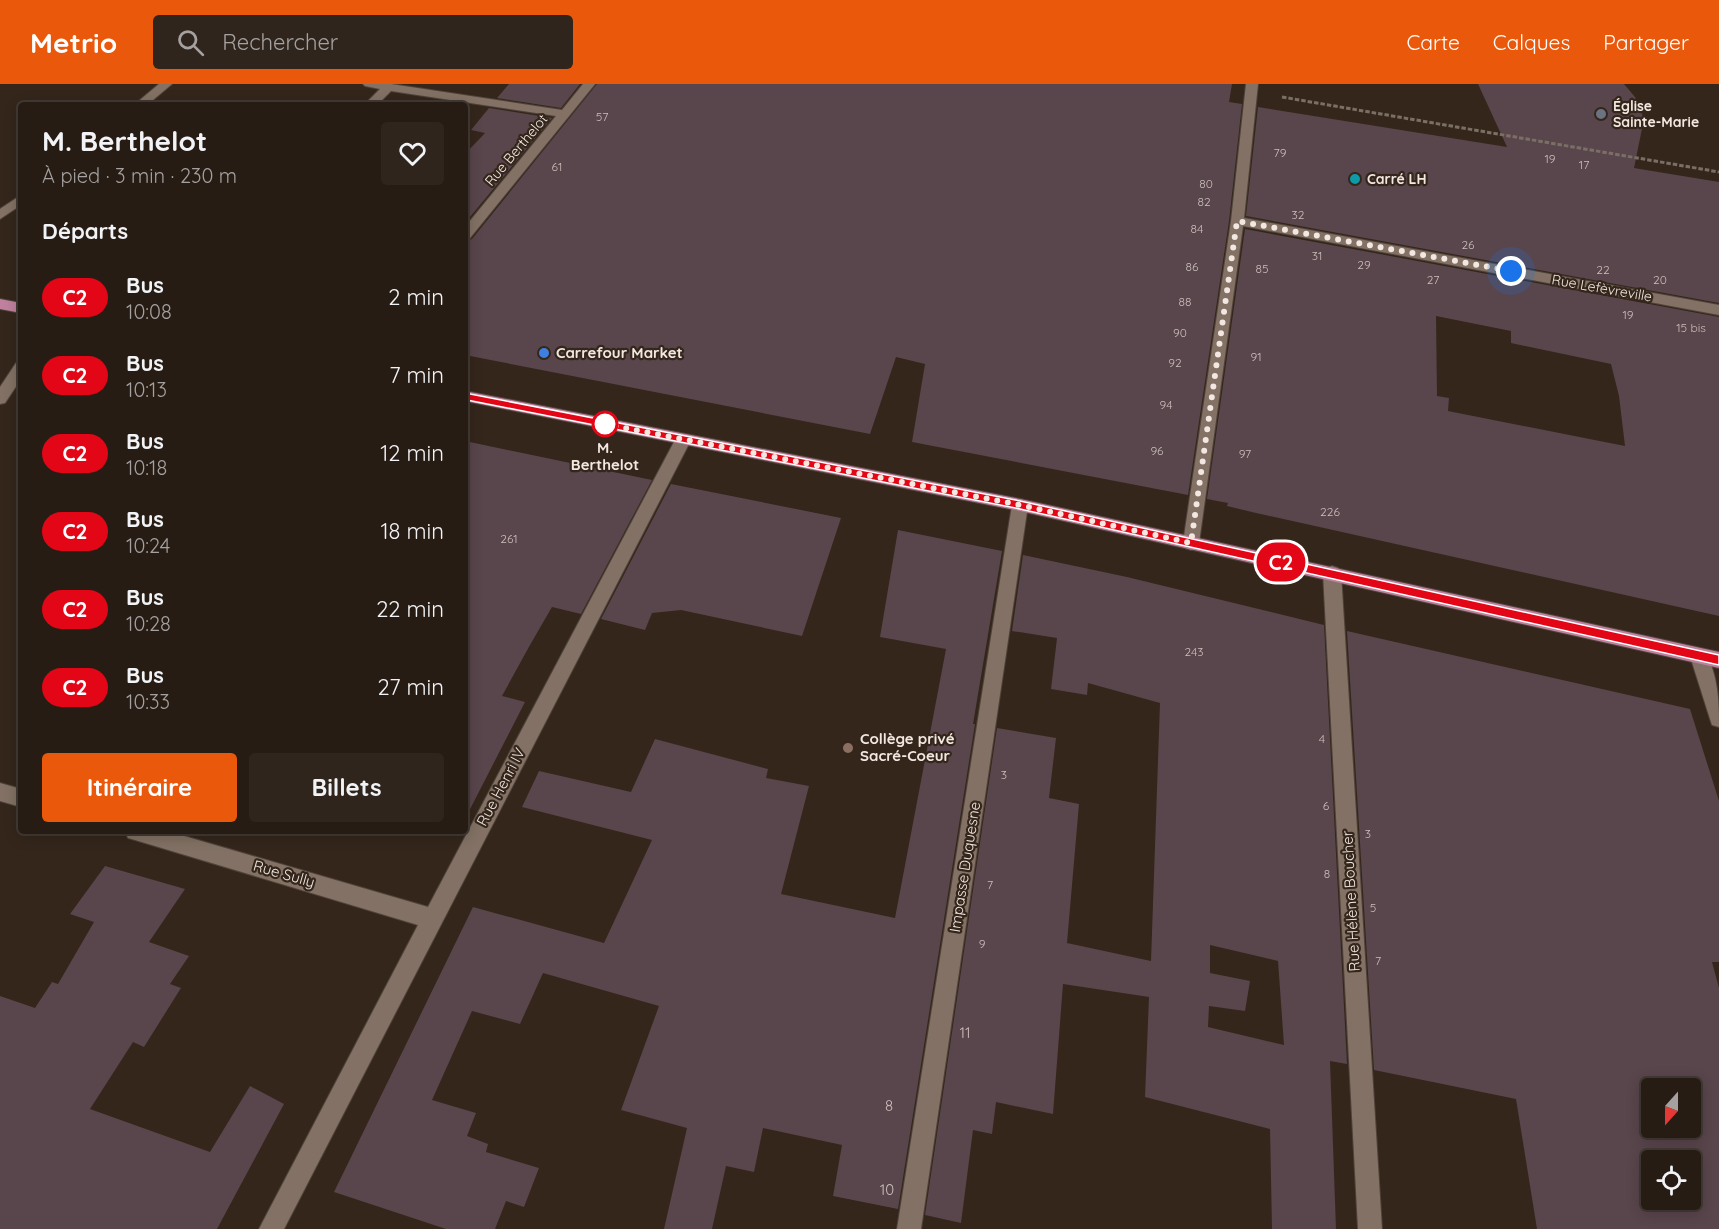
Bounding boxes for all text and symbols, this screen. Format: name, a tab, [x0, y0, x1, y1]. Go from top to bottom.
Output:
search box	[153, 15, 573, 69]
text: Metrio	[30, 25, 117, 60]
icon: search	[174, 26, 207, 59]
text: Rechercher	[222, 28, 338, 56]
text: Carte	[1406, 29, 1460, 55]
text: Calques	[1493, 29, 1570, 55]
text: Partager	[1603, 29, 1689, 55]
place label: Église Sainte-Marie	[1613, 97, 1699, 131]
marker: Église Sainte-Marie	[1594, 107, 1608, 121]
house number: 57	[596, 109, 608, 124]
street label: Rue Berthelot	[481, 110, 551, 190]
button: heart	[381, 122, 444, 185]
text: M. Berthelot	[42, 123, 207, 158]
house number: 79	[1274, 145, 1287, 160]
house number: 19	[1544, 151, 1556, 166]
house number: 17	[1579, 157, 1589, 172]
house number: 61	[552, 159, 562, 174]
text: À pied · 3 min · 230 m	[42, 163, 237, 188]
place label: Carré LH	[1367, 170, 1427, 188]
marker: Carré LH	[1348, 172, 1362, 186]
house number: 80	[1199, 176, 1213, 191]
house number: 82	[1197, 194, 1211, 209]
house number: 32	[1292, 207, 1305, 222]
text: Départs	[42, 217, 128, 245]
house number: 84	[1191, 221, 1203, 236]
house number: 26	[1461, 237, 1475, 252]
house number: 31	[1312, 248, 1322, 263]
your location	[1496, 256, 1526, 286]
house number: 29	[1357, 257, 1371, 272]
house number: 86	[1186, 259, 1199, 274]
house number: 85	[1255, 261, 1269, 276]
house number: 22	[1596, 262, 1610, 277]
street label: Rue Lefèvreville	[1550, 270, 1654, 306]
text: Bus	[126, 271, 164, 299]
house number: 27	[1427, 272, 1439, 287]
house number: 20	[1653, 272, 1667, 287]
text: 2 min	[388, 283, 444, 311]
text: C2	[62, 284, 88, 310]
house number: 88	[1179, 294, 1191, 309]
text: 10:08	[126, 299, 172, 324]
house number: 19	[1622, 307, 1634, 322]
house number: 15 bis	[1676, 320, 1706, 335]
house number: 90	[1173, 325, 1187, 340]
place label: Carrefour Market	[556, 343, 683, 362]
marker: Carrefour Market	[537, 346, 551, 360]
text: Bus	[126, 349, 164, 377]
house number: 91	[1250, 349, 1262, 364]
house number: 92	[1168, 355, 1182, 370]
text: 7 min	[389, 361, 444, 389]
text: C2	[62, 362, 88, 388]
text: 10:13	[126, 377, 167, 402]
house number: 94	[1159, 397, 1173, 412]
marker: M. Berthelot	[592, 411, 618, 437]
text: Bus	[126, 427, 164, 455]
place label: M. Berthelot	[571, 438, 639, 474]
text: 12 min	[380, 439, 444, 467]
text: C2	[62, 440, 88, 466]
house number: 96	[1150, 443, 1164, 458]
house number: 97	[1239, 446, 1251, 461]
text: 10:18	[126, 455, 167, 480]
house number: 226	[1320, 504, 1340, 519]
text: Bus	[126, 505, 164, 533]
text: 18 min	[380, 517, 444, 545]
text: C2	[62, 518, 88, 544]
house number: 261	[500, 531, 518, 546]
text: 10:24	[126, 533, 170, 558]
line badge: C2	[1254, 542, 1308, 582]
text: C2	[1268, 549, 1294, 575]
text: Bus	[126, 583, 164, 611]
text: 22 min	[376, 595, 444, 623]
text: C2	[62, 596, 88, 622]
text: 10:28	[126, 611, 171, 636]
house number: 243	[1184, 644, 1204, 659]
text: Bus	[126, 661, 164, 689]
text: 27 min	[377, 673, 444, 701]
text: C2	[62, 674, 88, 700]
text: 10:33	[126, 689, 170, 714]
place label: Collège privé Sacré-Coeur	[860, 729, 955, 765]
house number: 4	[1319, 731, 1325, 746]
marker: Collège privé Sacré-Coeur	[841, 741, 855, 755]
street label: Rue Henri IV	[472, 744, 529, 829]
button: Itinéraire	[42, 753, 237, 822]
button: Billets	[249, 753, 444, 822]
house number: 3	[1001, 767, 1007, 782]
house number: 6	[1323, 798, 1330, 813]
street label: Impasse Duquesne	[945, 800, 984, 934]
house number: 3	[1365, 826, 1371, 841]
street label: Rue Hélène Boucher	[1337, 830, 1364, 972]
street label: Rue Sully	[251, 856, 317, 891]
house number: 8	[1324, 866, 1330, 881]
house number: 7	[987, 877, 993, 892]
house number: 5	[1370, 900, 1376, 915]
house number: 9	[979, 936, 986, 951]
house number: 7	[1375, 953, 1381, 968]
house number: 11	[959, 1023, 971, 1042]
north arrow	[1641, 1078, 1701, 1138]
map controls	[1641, 1078, 1701, 1210]
house number: 8	[885, 1096, 893, 1115]
button: locate	[1641, 1150, 1701, 1210]
house number: 10	[880, 1180, 894, 1199]

